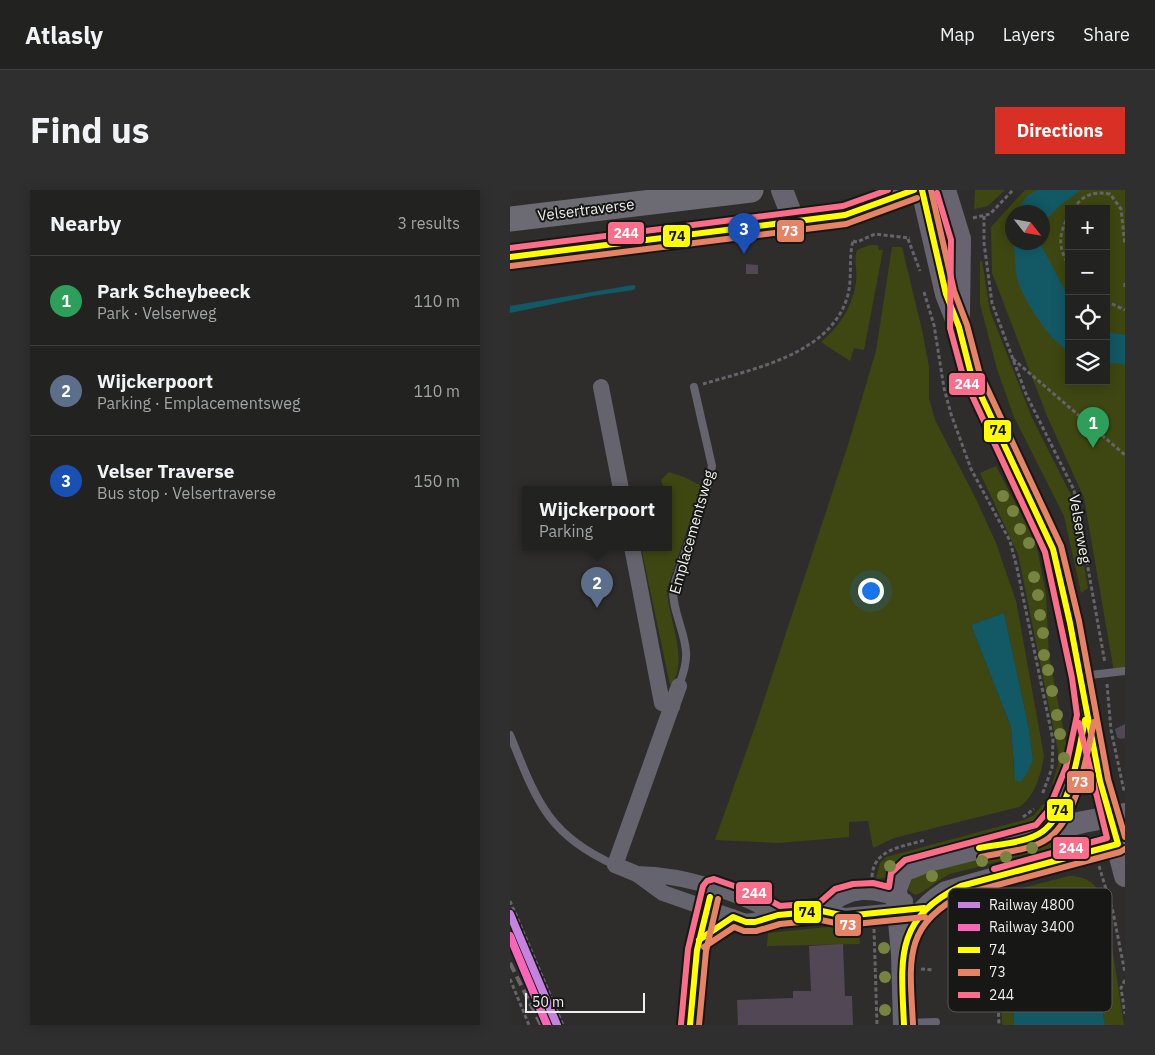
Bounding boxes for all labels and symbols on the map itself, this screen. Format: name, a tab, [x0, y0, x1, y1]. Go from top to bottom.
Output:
street label: Velsertraverse	[537, 194, 635, 225]
north arrow	[1005, 205, 1050, 250]
pin: 3	[728, 213, 760, 254]
line badge: 73	[776, 219, 805, 243]
line badge: 244	[607, 221, 645, 245]
text: 73	[782, 222, 798, 240]
text: 244	[613, 224, 639, 242]
line badge: 74	[662, 224, 691, 248]
text: 74	[669, 227, 685, 245]
line badge: 244	[948, 372, 986, 396]
text: 244	[954, 375, 980, 393]
pin: 1	[1077, 407, 1109, 448]
line badge: 74	[983, 419, 1012, 443]
text: 74	[990, 421, 1006, 439]
street label: Emplacementsweg	[665, 468, 718, 596]
street label: Velserweg	[1065, 493, 1096, 565]
pin: 2	[581, 567, 613, 608]
your location	[858, 578, 884, 604]
line badge: 73	[1066, 770, 1095, 794]
text: 73	[1072, 773, 1088, 791]
line badge: 74	[1046, 798, 1074, 822]
text: 74	[1052, 801, 1068, 819]
line badge: 244	[1052, 836, 1090, 860]
text: 244	[1058, 839, 1084, 857]
line badge: 244	[735, 881, 773, 905]
text: 244	[741, 884, 767, 902]
legend	[948, 888, 1112, 1012]
text: Railway 4800	[989, 896, 1074, 914]
line badge: 74	[793, 900, 822, 924]
text: 74	[799, 903, 815, 921]
line badge: 73	[834, 913, 862, 937]
text: 73	[840, 916, 856, 934]
text: Railway 3400	[989, 918, 1074, 936]
text: 74	[989, 941, 1006, 959]
text: 73	[989, 963, 1006, 981]
text: 244	[989, 986, 1014, 1004]
scale bar	[525, 990, 645, 1013]

